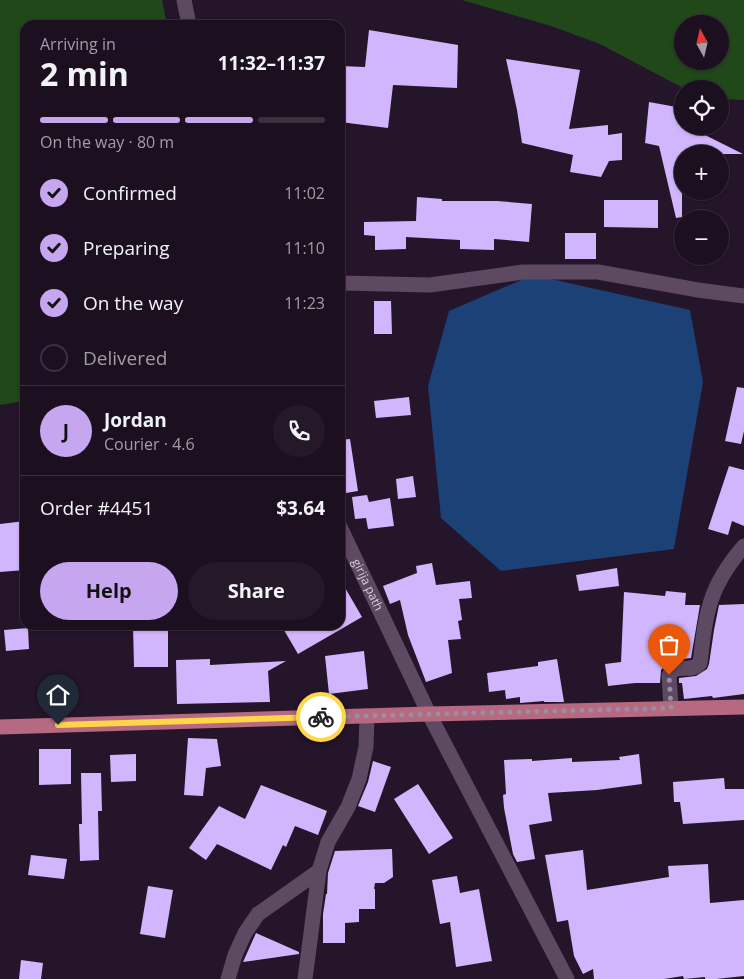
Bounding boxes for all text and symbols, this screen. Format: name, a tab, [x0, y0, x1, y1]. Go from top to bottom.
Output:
north arrow	[674, 15, 729, 70]
map controls	[674, 15, 729, 265]
text: Arriving in	[40, 33, 116, 55]
text: 11:32–11:37	[218, 50, 325, 76]
text: 2 min	[40, 52, 129, 95]
button: locate	[674, 80, 729, 135]
text: On the way · 80 m	[40, 131, 174, 153]
button: +	[674, 145, 729, 200]
icon: check	[40, 179, 68, 207]
text: Confirmed	[83, 180, 177, 206]
text: 11:02	[284, 182, 325, 204]
button: −	[674, 210, 729, 265]
icon: check	[40, 234, 68, 262]
text: Preparing	[83, 235, 170, 261]
text: 11:10	[284, 237, 325, 259]
icon: check	[40, 289, 68, 317]
text: On the way	[83, 290, 183, 316]
text: 11:23	[284, 292, 325, 314]
text: Delivered	[83, 345, 167, 371]
button: phone	[273, 405, 325, 457]
text: Jordan	[104, 407, 167, 433]
text: J	[63, 418, 69, 444]
text: Courier · 4.6	[104, 433, 195, 455]
text: Order #4451	[40, 495, 153, 521]
text: $3.64	[276, 495, 325, 521]
street label: girija path	[348, 556, 388, 613]
button: Help	[40, 562, 178, 620]
button: Share	[188, 562, 325, 620]
pin	[648, 624, 690, 675]
icon: bag	[655, 631, 683, 659]
pin	[37, 674, 79, 725]
icon: home	[44, 681, 72, 709]
courier	[296, 692, 346, 742]
icon: bike	[307, 703, 335, 731]

